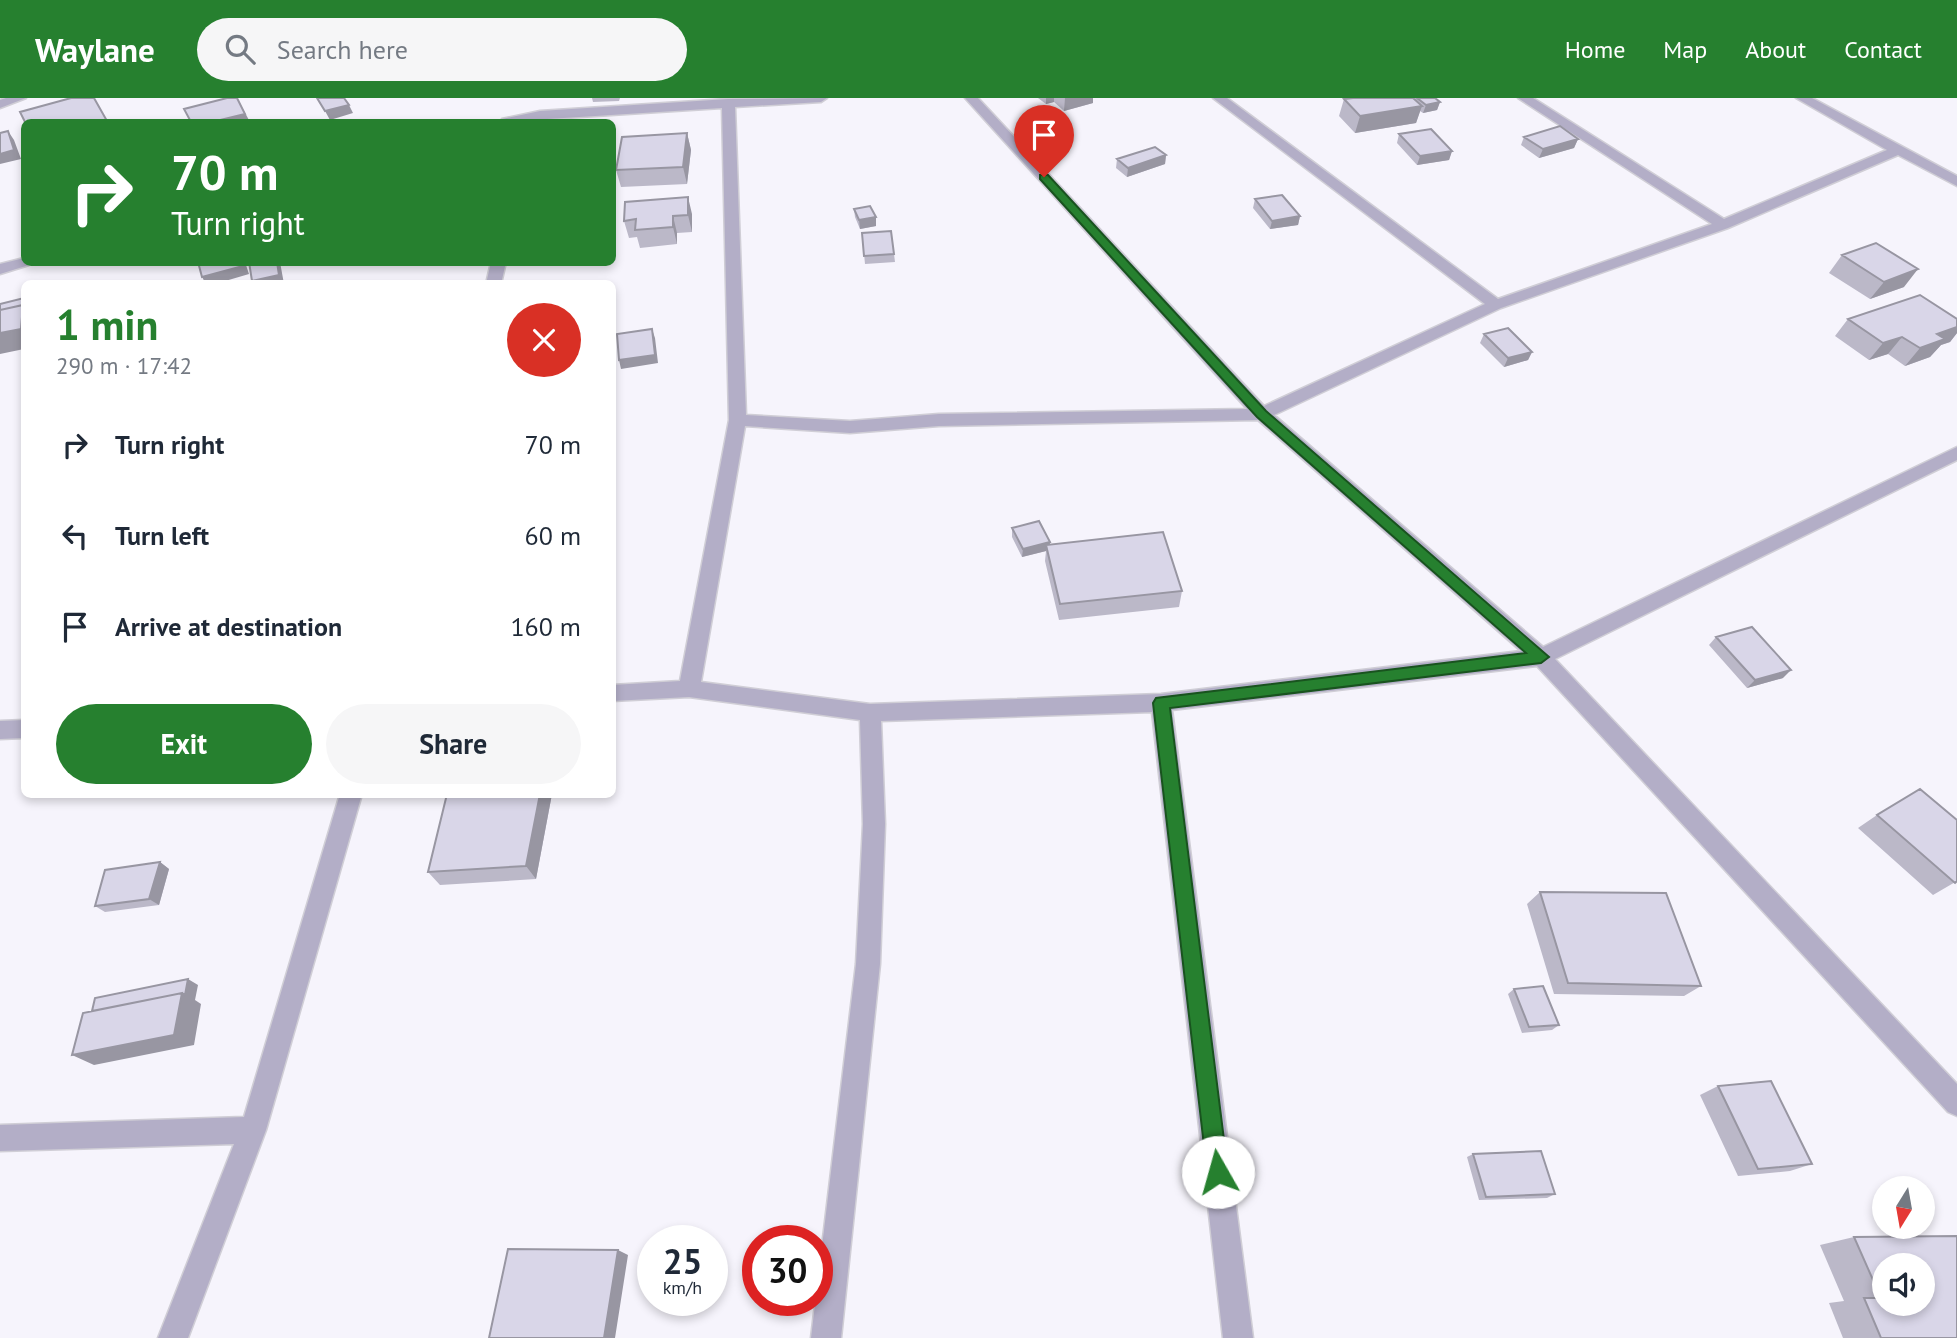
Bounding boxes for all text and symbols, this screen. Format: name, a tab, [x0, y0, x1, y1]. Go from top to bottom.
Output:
search box	[197, 18, 687, 81]
text: Waylane	[35, 28, 155, 71]
icon: search	[221, 30, 259, 68]
text: Search here	[277, 33, 408, 66]
text: Home	[1565, 34, 1625, 65]
text: Map	[1663, 34, 1707, 65]
text: About	[1745, 34, 1806, 65]
text: Contact	[1844, 34, 1922, 65]
pin	[1014, 105, 1074, 177]
icon: arrive	[1025, 116, 1063, 154]
text: 70 m	[171, 140, 278, 204]
icon: right	[56, 147, 147, 238]
text: Turn right	[171, 202, 305, 244]
text: 1 min	[56, 297, 158, 352]
button: close	[507, 303, 581, 377]
text: 290 m · 17:42	[56, 351, 192, 380]
icon: right	[56, 426, 94, 464]
text: Turn right	[115, 428, 224, 461]
text: 70 m	[525, 428, 581, 461]
icon: left	[56, 517, 94, 555]
text: Turn left	[115, 519, 209, 552]
text: 60 m	[525, 519, 581, 552]
icon: arrive	[56, 608, 94, 646]
text: Arrive at destination	[115, 610, 342, 643]
text: 160 m	[510, 610, 581, 643]
button: Exit	[56, 704, 312, 784]
button: Share	[326, 704, 581, 784]
position arrow	[1181, 1135, 1255, 1209]
north arrow	[1872, 1176, 1936, 1239]
map controls	[1872, 1176, 1935, 1316]
speed limit sign: 30	[742, 1225, 833, 1316]
text: 25	[663, 1238, 702, 1284]
button: sound	[1872, 1253, 1935, 1316]
text: km/h	[663, 1276, 702, 1299]

